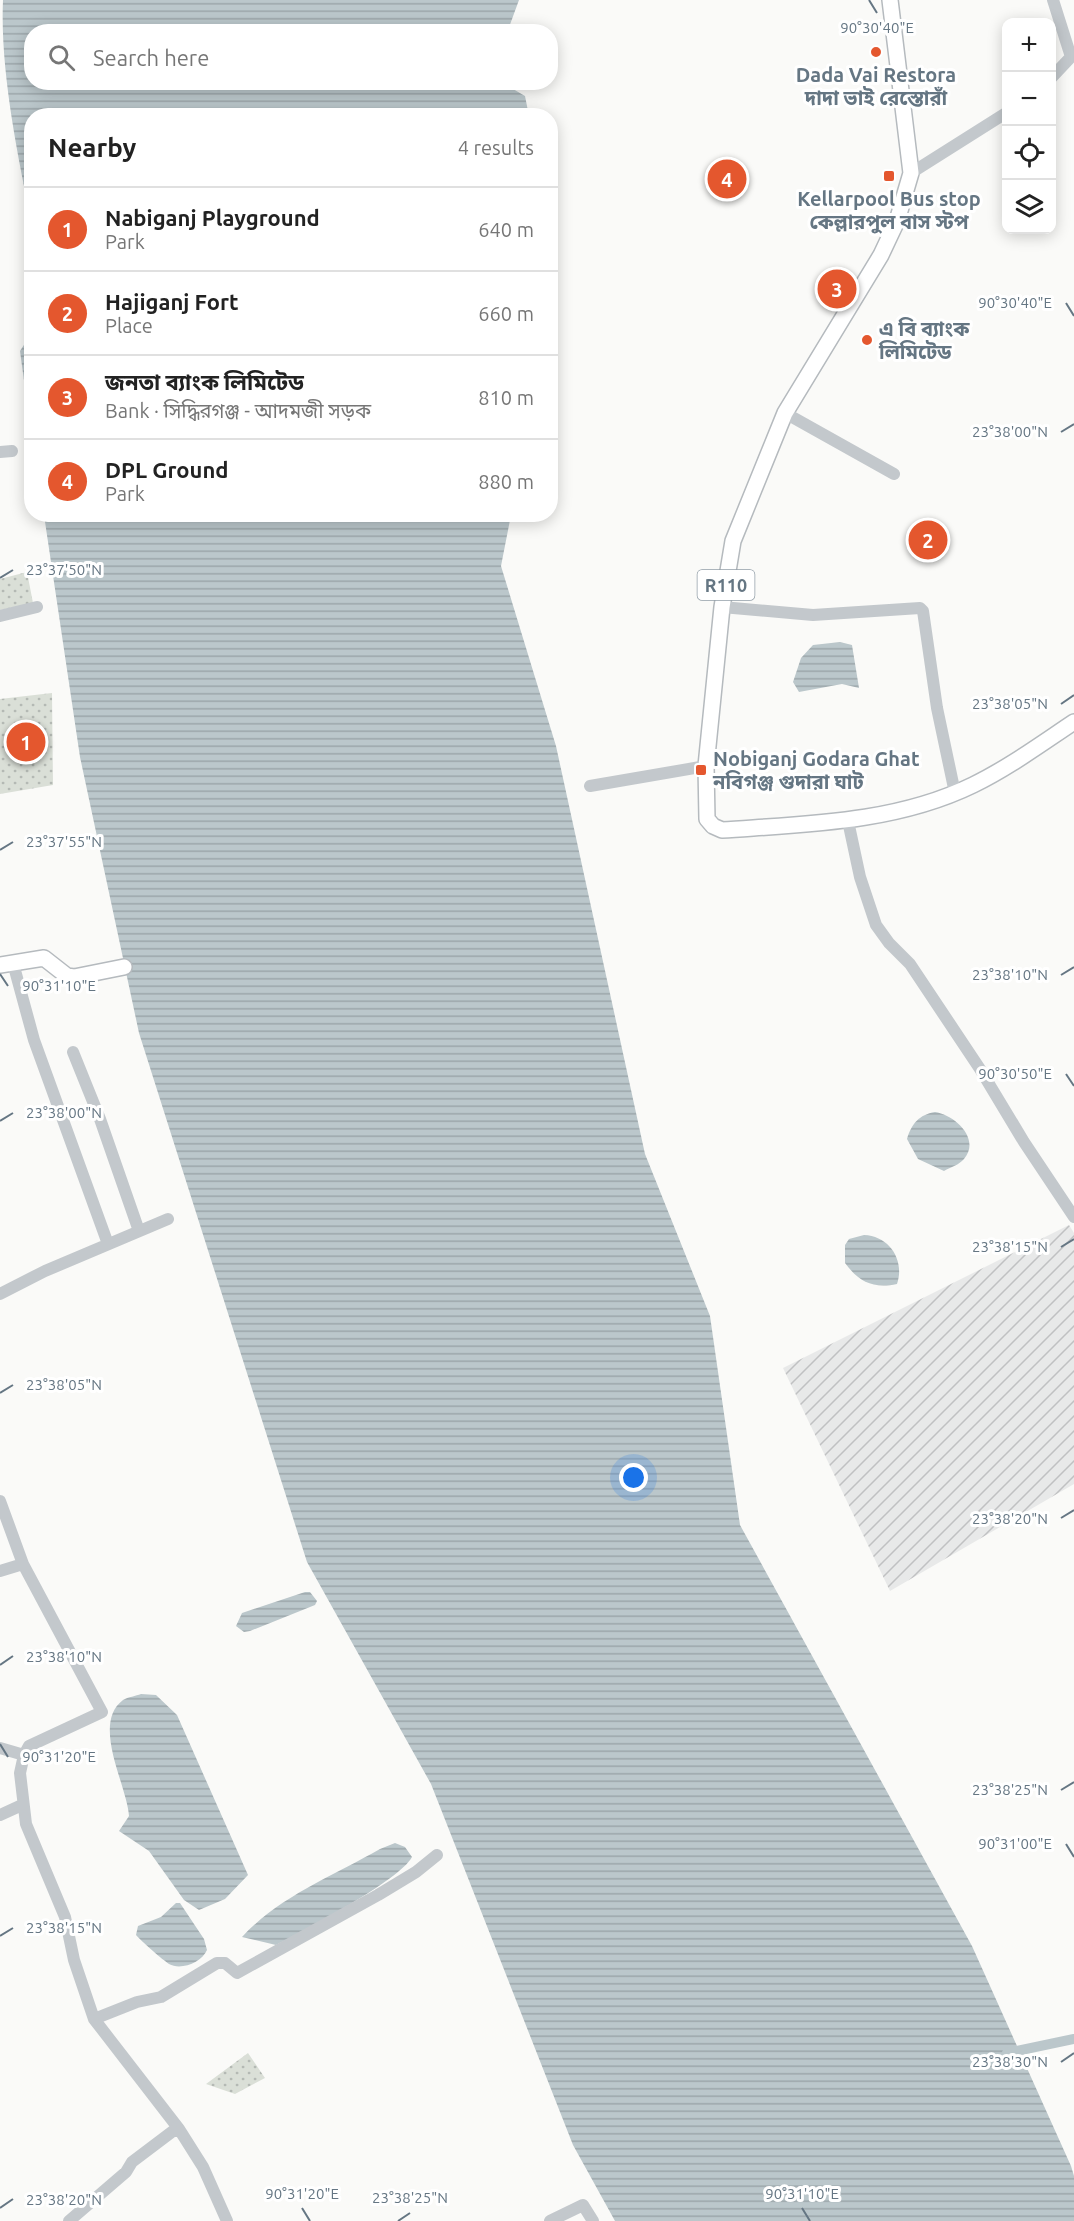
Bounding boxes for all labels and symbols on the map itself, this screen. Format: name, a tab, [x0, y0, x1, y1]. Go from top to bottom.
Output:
text: 90°30'40"E	[840, 19, 914, 36]
marker: Dada Vai Restora দাদা ভাই রেস্তোরাঁ	[869, 45, 883, 59]
place label: Dada Vai Restora দাদা ভাই রেস্তোরাঁ	[796, 63, 956, 109]
pin: 4	[708, 156, 746, 201]
marker: Kellarpool Bus stop কেল্লারপুল বাস স্টপ	[882, 169, 896, 183]
place label: Kellarpool Bus stop কেল্লারপুল বাস স্টপ	[797, 187, 981, 234]
pin: 3	[818, 266, 856, 312]
text: 90°30'40"E	[978, 294, 1052, 311]
place label: এ বি ব্যাংক লিমিটেড	[878, 317, 970, 363]
marker: এ বি ব্যাংক লিমিটেড	[860, 333, 874, 347]
text: 23°38'00"N	[972, 423, 1048, 440]
pin: 2	[908, 518, 948, 562]
text: 23°37'50"N	[26, 561, 102, 578]
road number: R110	[698, 570, 754, 600]
text: 23°38'05"N	[972, 695, 1048, 712]
pin: 1	[6, 720, 46, 764]
place label: Nobiganj Godara Ghat নবিগঞ্জ গুদারা ঘাট	[712, 747, 920, 793]
marker: Nobiganj Godara Ghat নবিগঞ্জ গুদারা ঘাট	[694, 763, 708, 777]
text: 23°37'55"N	[26, 833, 102, 850]
text: 23°38'10"N	[972, 966, 1048, 983]
text: 90°31'10"E	[22, 977, 96, 994]
text: 90°30'50"E	[978, 1065, 1052, 1082]
text: 23°38'00"N	[26, 1104, 102, 1121]
text: 23°38'15"N	[972, 1238, 1048, 1255]
text: 23°38'05"N	[26, 1376, 102, 1393]
your location	[619, 1463, 648, 1492]
text: 23°38'20"N	[972, 1510, 1048, 1527]
text: 23°38'10"N	[26, 1648, 102, 1665]
text: 90°31'20"E	[22, 1748, 96, 1765]
text: 23°38'25"N	[972, 1781, 1048, 1798]
text: 90°31'00"E	[978, 1835, 1052, 1852]
text: 23°38'15"N	[26, 1919, 102, 1936]
text: 23°38'30"N	[972, 2053, 1048, 2070]
text: 90°31'20"E	[265, 2185, 339, 2202]
text: 90°31'10"E	[765, 2185, 839, 2202]
text: 23°38'25"N	[372, 2189, 448, 2206]
text: 23°38'20"N	[26, 2191, 102, 2208]

